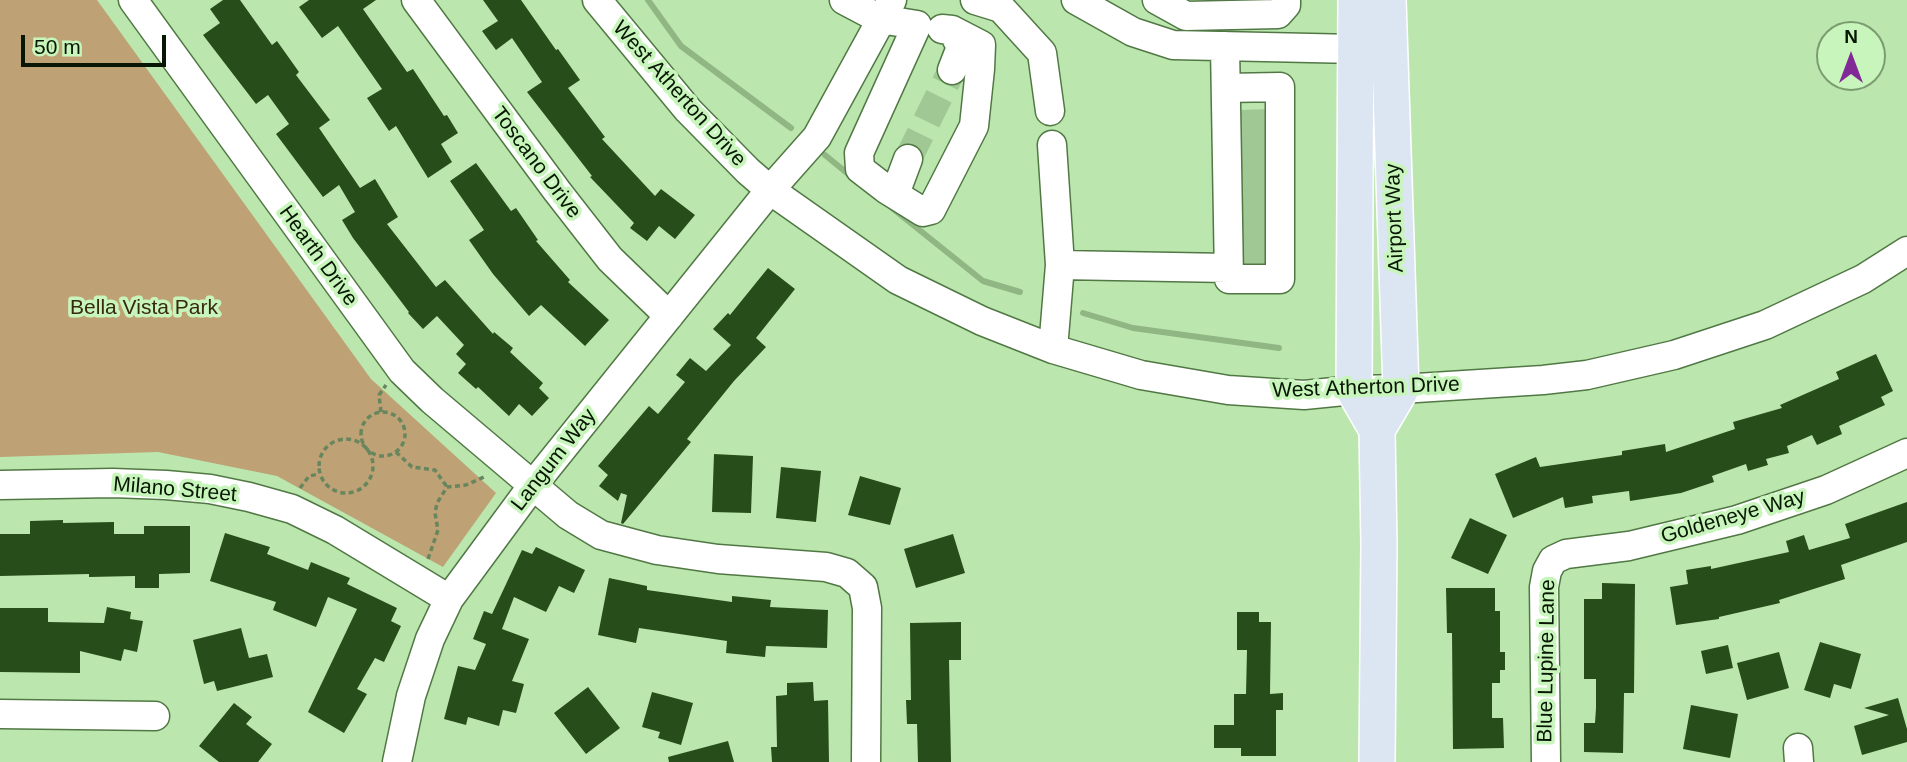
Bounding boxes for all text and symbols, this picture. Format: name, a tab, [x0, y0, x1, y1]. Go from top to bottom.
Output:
street label: West Atherton Drive	[607, 16, 751, 172]
scale bar	[24, 21, 170, 65]
north arrow	[1816, 21, 1886, 91]
text: N	[1844, 26, 1858, 47]
text: 50 m	[34, 35, 81, 58]
street label: Toscano Drive	[486, 102, 586, 224]
street label: Airport Way	[1381, 163, 1409, 273]
street label: Hearth Drive	[273, 201, 363, 311]
park label: Bella Vista Park	[70, 295, 218, 321]
street label: West Atherton Drive	[1272, 372, 1460, 404]
street label: Langum Way	[506, 404, 602, 516]
street label: Milano Street	[112, 472, 238, 508]
street label: Goldeneye Way	[1658, 484, 1808, 550]
street label: Blue Lupine Lane	[1533, 579, 1561, 743]

